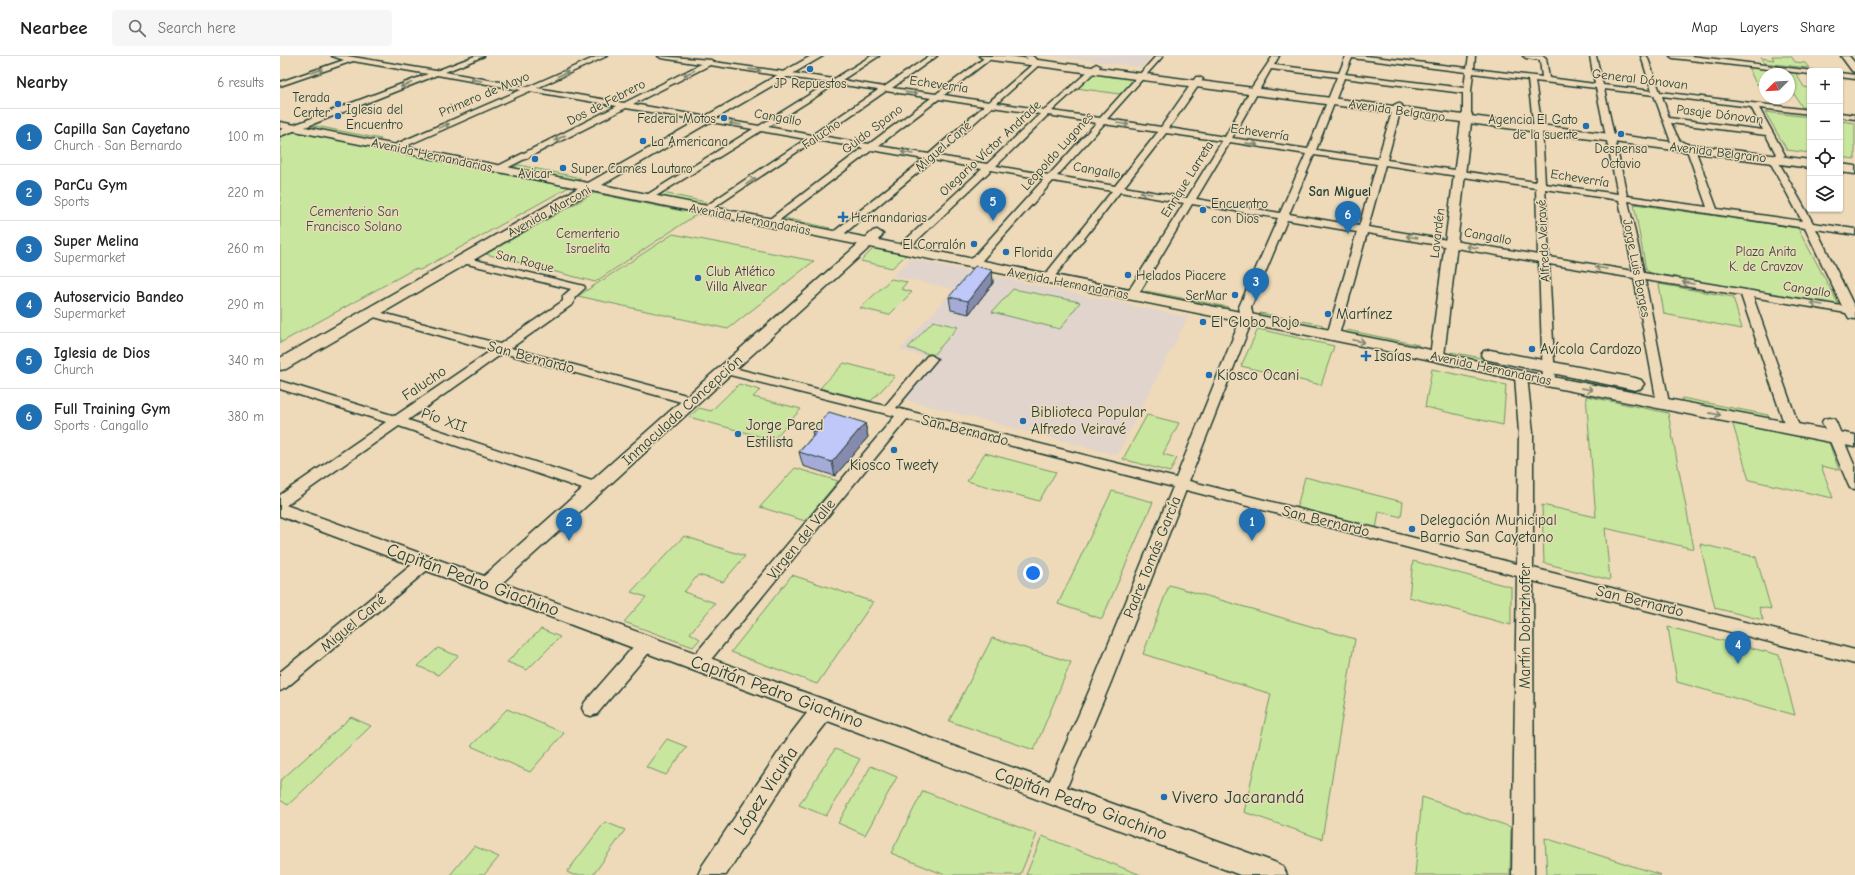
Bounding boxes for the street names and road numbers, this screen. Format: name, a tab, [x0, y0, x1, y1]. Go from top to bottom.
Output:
street label: General Dónovan	[1591, 66, 1689, 92]
street label: Primero de Mayo	[437, 68, 532, 120]
street label: Echeverría	[909, 72, 969, 96]
street label: Dos de Febrero	[564, 76, 648, 128]
street label: Avenida Belgrano	[1348, 96, 1446, 124]
street label: Olegario Víctor Andrade	[936, 97, 1044, 199]
street label: Guido Spano	[839, 101, 905, 157]
street label: Pasaje Dónovan	[1676, 101, 1764, 127]
street label: Cangallo	[753, 105, 803, 129]
street label: Leopoldo Lugones	[1018, 109, 1096, 193]
street label: Falucho	[799, 116, 843, 152]
street label: Miguel Cané	[912, 117, 974, 174]
street label: Echeverría	[1230, 120, 1290, 144]
street label: Avenida Hernandarias	[370, 135, 494, 175]
street label: Enrique Larreta	[1158, 138, 1216, 220]
street label: Avenida Belgrano	[1669, 139, 1767, 165]
street label: Cangallo	[1072, 158, 1122, 182]
street label: Echeverría	[1550, 166, 1610, 190]
street label: Avenida Marconi	[505, 182, 593, 240]
street label: Alfredo Veiravé	[1533, 199, 1553, 283]
street label: Avenida Hernandarias	[688, 200, 812, 238]
street label: Lavardén	[1426, 207, 1448, 259]
street label: Jorge Luis Borges	[1620, 218, 1654, 318]
street label: Cangallo	[1463, 224, 1513, 248]
street label: San Roque	[494, 246, 556, 276]
street label: Avenida Hernandarias	[1006, 264, 1130, 302]
street label: Cangallo	[1782, 278, 1832, 300]
street label: San Bernardo	[485, 337, 577, 377]
street label: Avenida Hernandarias	[1429, 348, 1553, 388]
street label: Inmaculada Concepción	[618, 351, 746, 469]
street label: Falucho	[398, 362, 450, 404]
street label: Pío XII	[419, 404, 469, 436]
street label: San Bernardo	[919, 410, 1011, 450]
street label: Padre Tomás García	[1119, 493, 1185, 621]
street label: Virgen del Valle	[763, 495, 839, 583]
street label: San Bernardo	[1280, 501, 1372, 541]
street label: Capitán Pedro Giachino	[384, 539, 562, 621]
street label: Martín Dobrizhoffer	[1516, 563, 1534, 689]
street label: San Bernardo	[1594, 581, 1686, 621]
street label: Miguel Cané	[317, 590, 390, 656]
street label: Capitán Pedro Giachino	[688, 651, 866, 733]
street label: López Vicuña	[730, 743, 802, 839]
street label: Capitán Pedro Giachino	[992, 763, 1170, 845]

